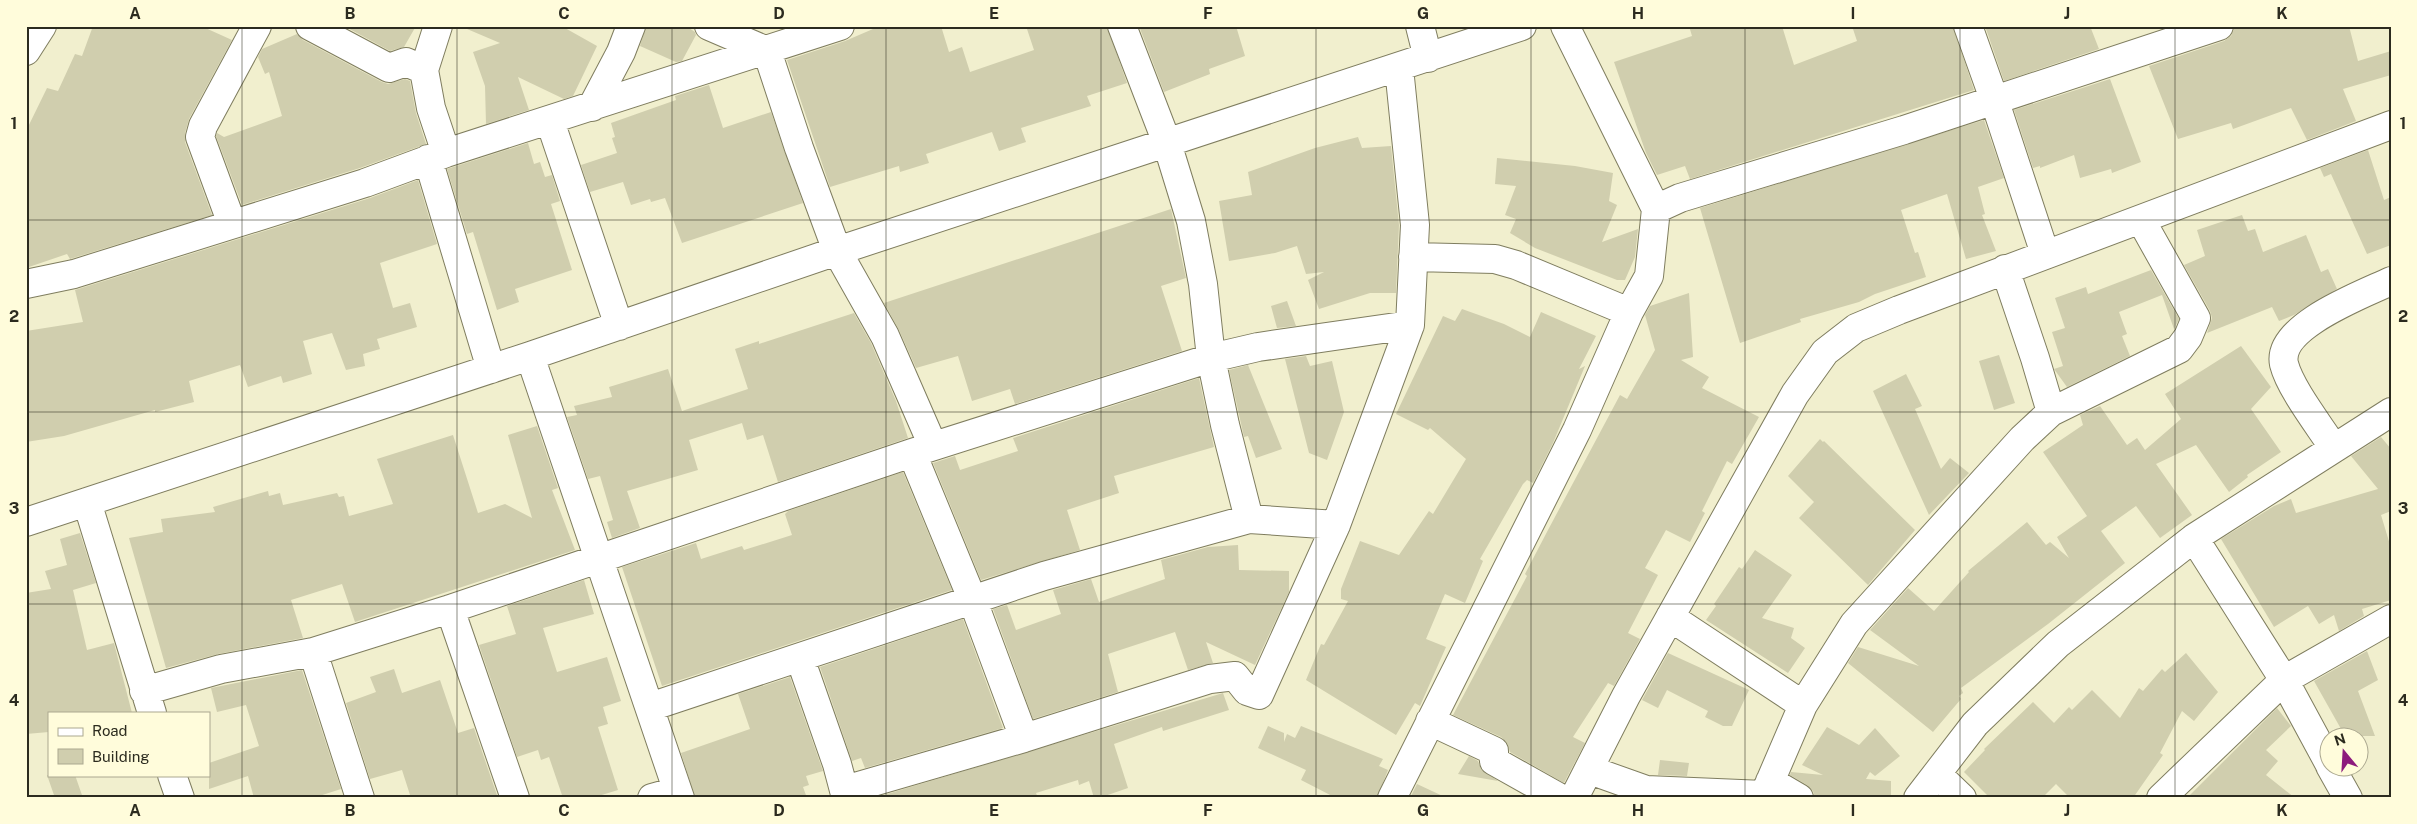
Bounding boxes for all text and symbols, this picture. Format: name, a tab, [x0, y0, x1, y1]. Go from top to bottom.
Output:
text: A	[129, 4, 141, 23]
text: B	[345, 4, 356, 23]
text: C	[558, 4, 570, 23]
text: D	[773, 4, 785, 23]
text: E	[989, 4, 999, 23]
text: F	[1203, 4, 1213, 23]
text: G	[1417, 4, 1429, 23]
text: H	[1632, 4, 1644, 23]
text: I	[1851, 4, 1855, 23]
text: J	[2064, 4, 2070, 23]
text: K	[2276, 4, 2288, 23]
text: 1	[11, 114, 17, 133]
text: 1	[2400, 114, 2406, 133]
text: 2	[9, 307, 19, 326]
text: 2	[2398, 307, 2408, 326]
text: 3	[9, 499, 19, 518]
text: 3	[2398, 499, 2408, 518]
text: 4	[9, 691, 20, 710]
text: 4	[2398, 691, 2409, 710]
legend	[48, 712, 210, 776]
text: Road	[92, 722, 128, 739]
north arrow	[2320, 726, 2370, 776]
text: N	[2332, 730, 2348, 749]
text: Building	[92, 748, 150, 765]
text: A	[129, 801, 141, 820]
text: B	[345, 801, 356, 820]
text: C	[558, 801, 570, 820]
text: D	[773, 801, 785, 820]
text: E	[989, 801, 999, 820]
text: F	[1203, 801, 1213, 820]
text: G	[1417, 801, 1429, 820]
text: H	[1632, 801, 1644, 820]
text: I	[1851, 801, 1855, 820]
text: J	[2064, 801, 2070, 820]
text: K	[2276, 801, 2288, 820]

